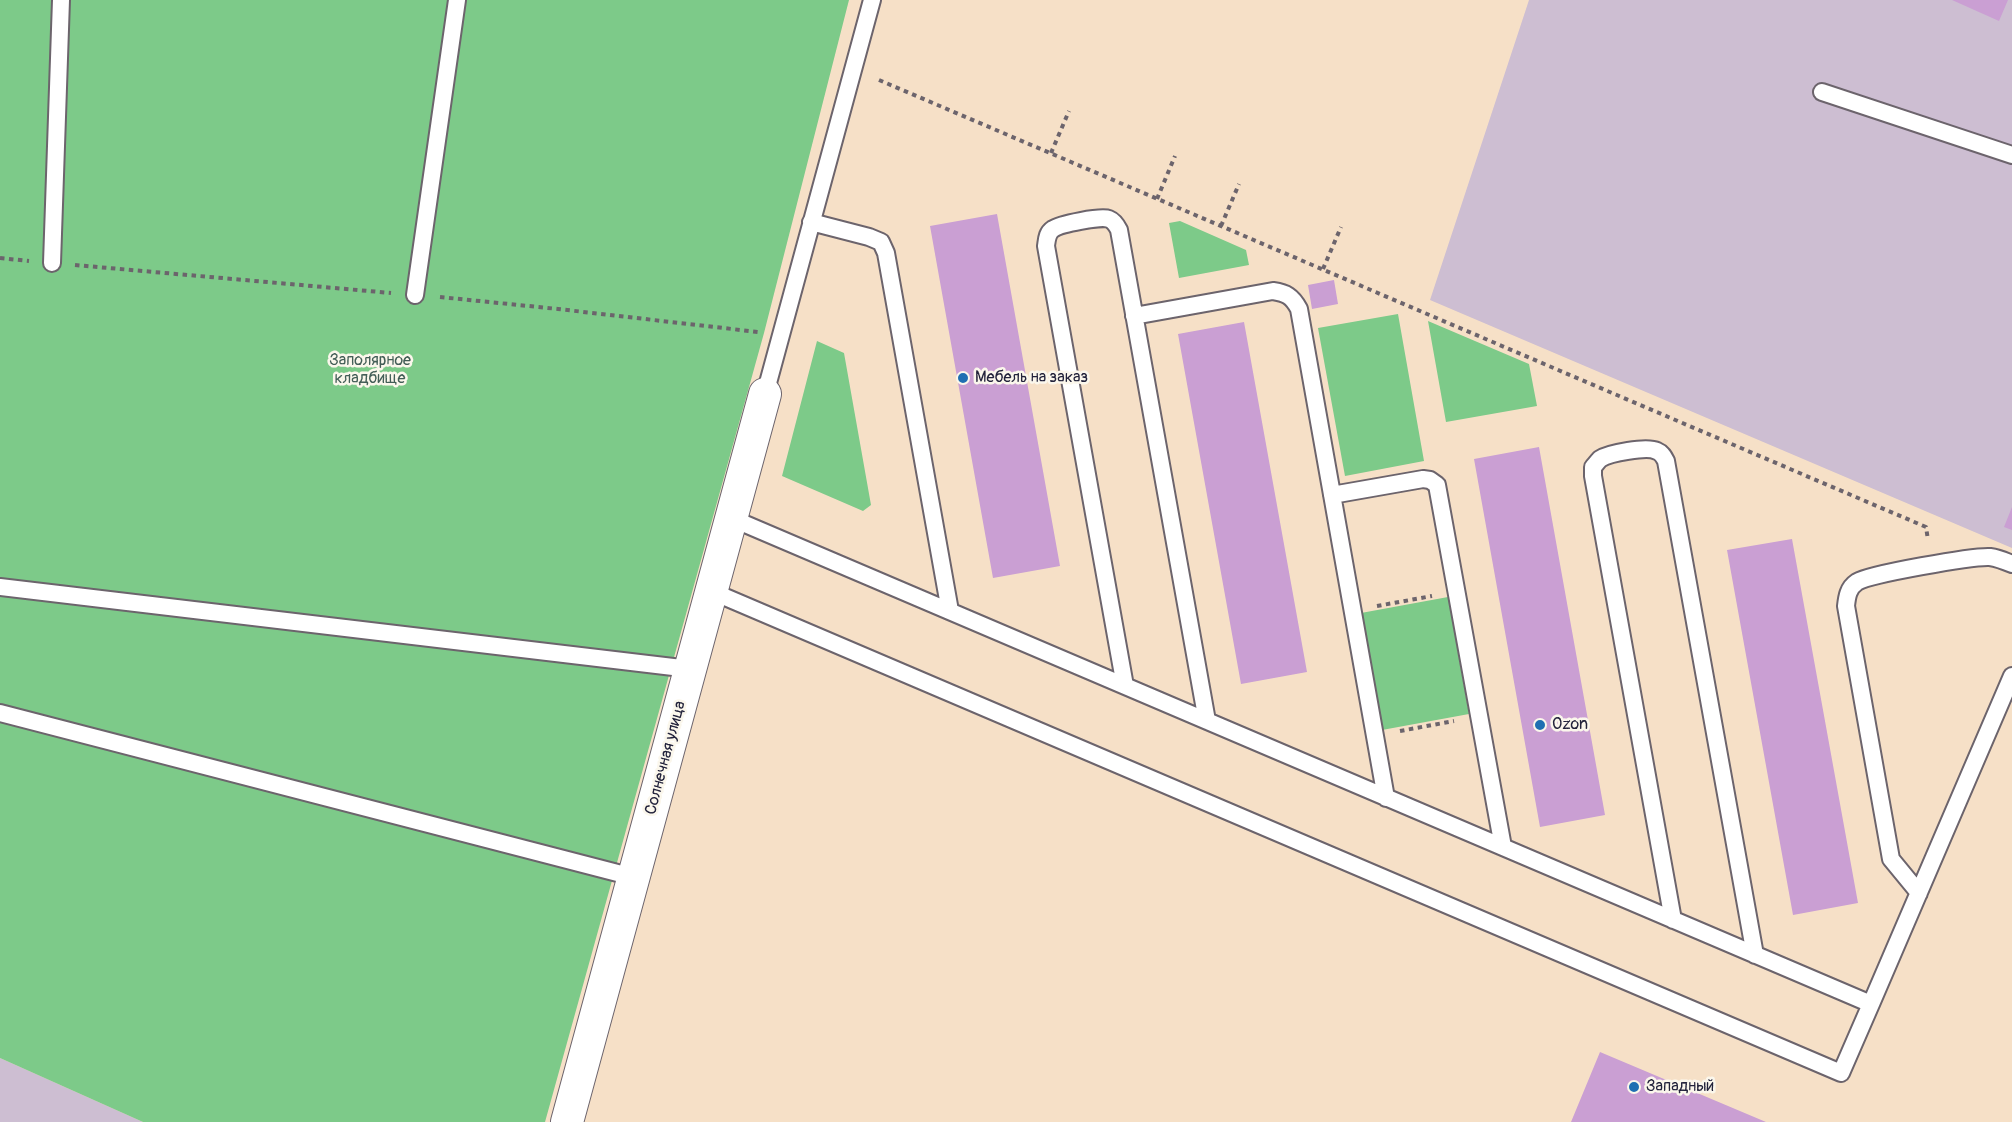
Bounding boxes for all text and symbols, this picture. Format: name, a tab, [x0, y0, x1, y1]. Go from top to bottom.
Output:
park label: Заполярное кладбище	[329, 351, 411, 389]
place label: Мебель на заказ	[975, 368, 1088, 388]
marker: Мебель на заказ	[956, 371, 970, 385]
street label: Солнечная улица	[642, 699, 690, 817]
place label: Ozon	[1552, 715, 1588, 735]
marker: Ozon	[1533, 718, 1547, 732]
place label: Западный	[1646, 1077, 1714, 1097]
marker: Западный	[1627, 1080, 1641, 1094]

